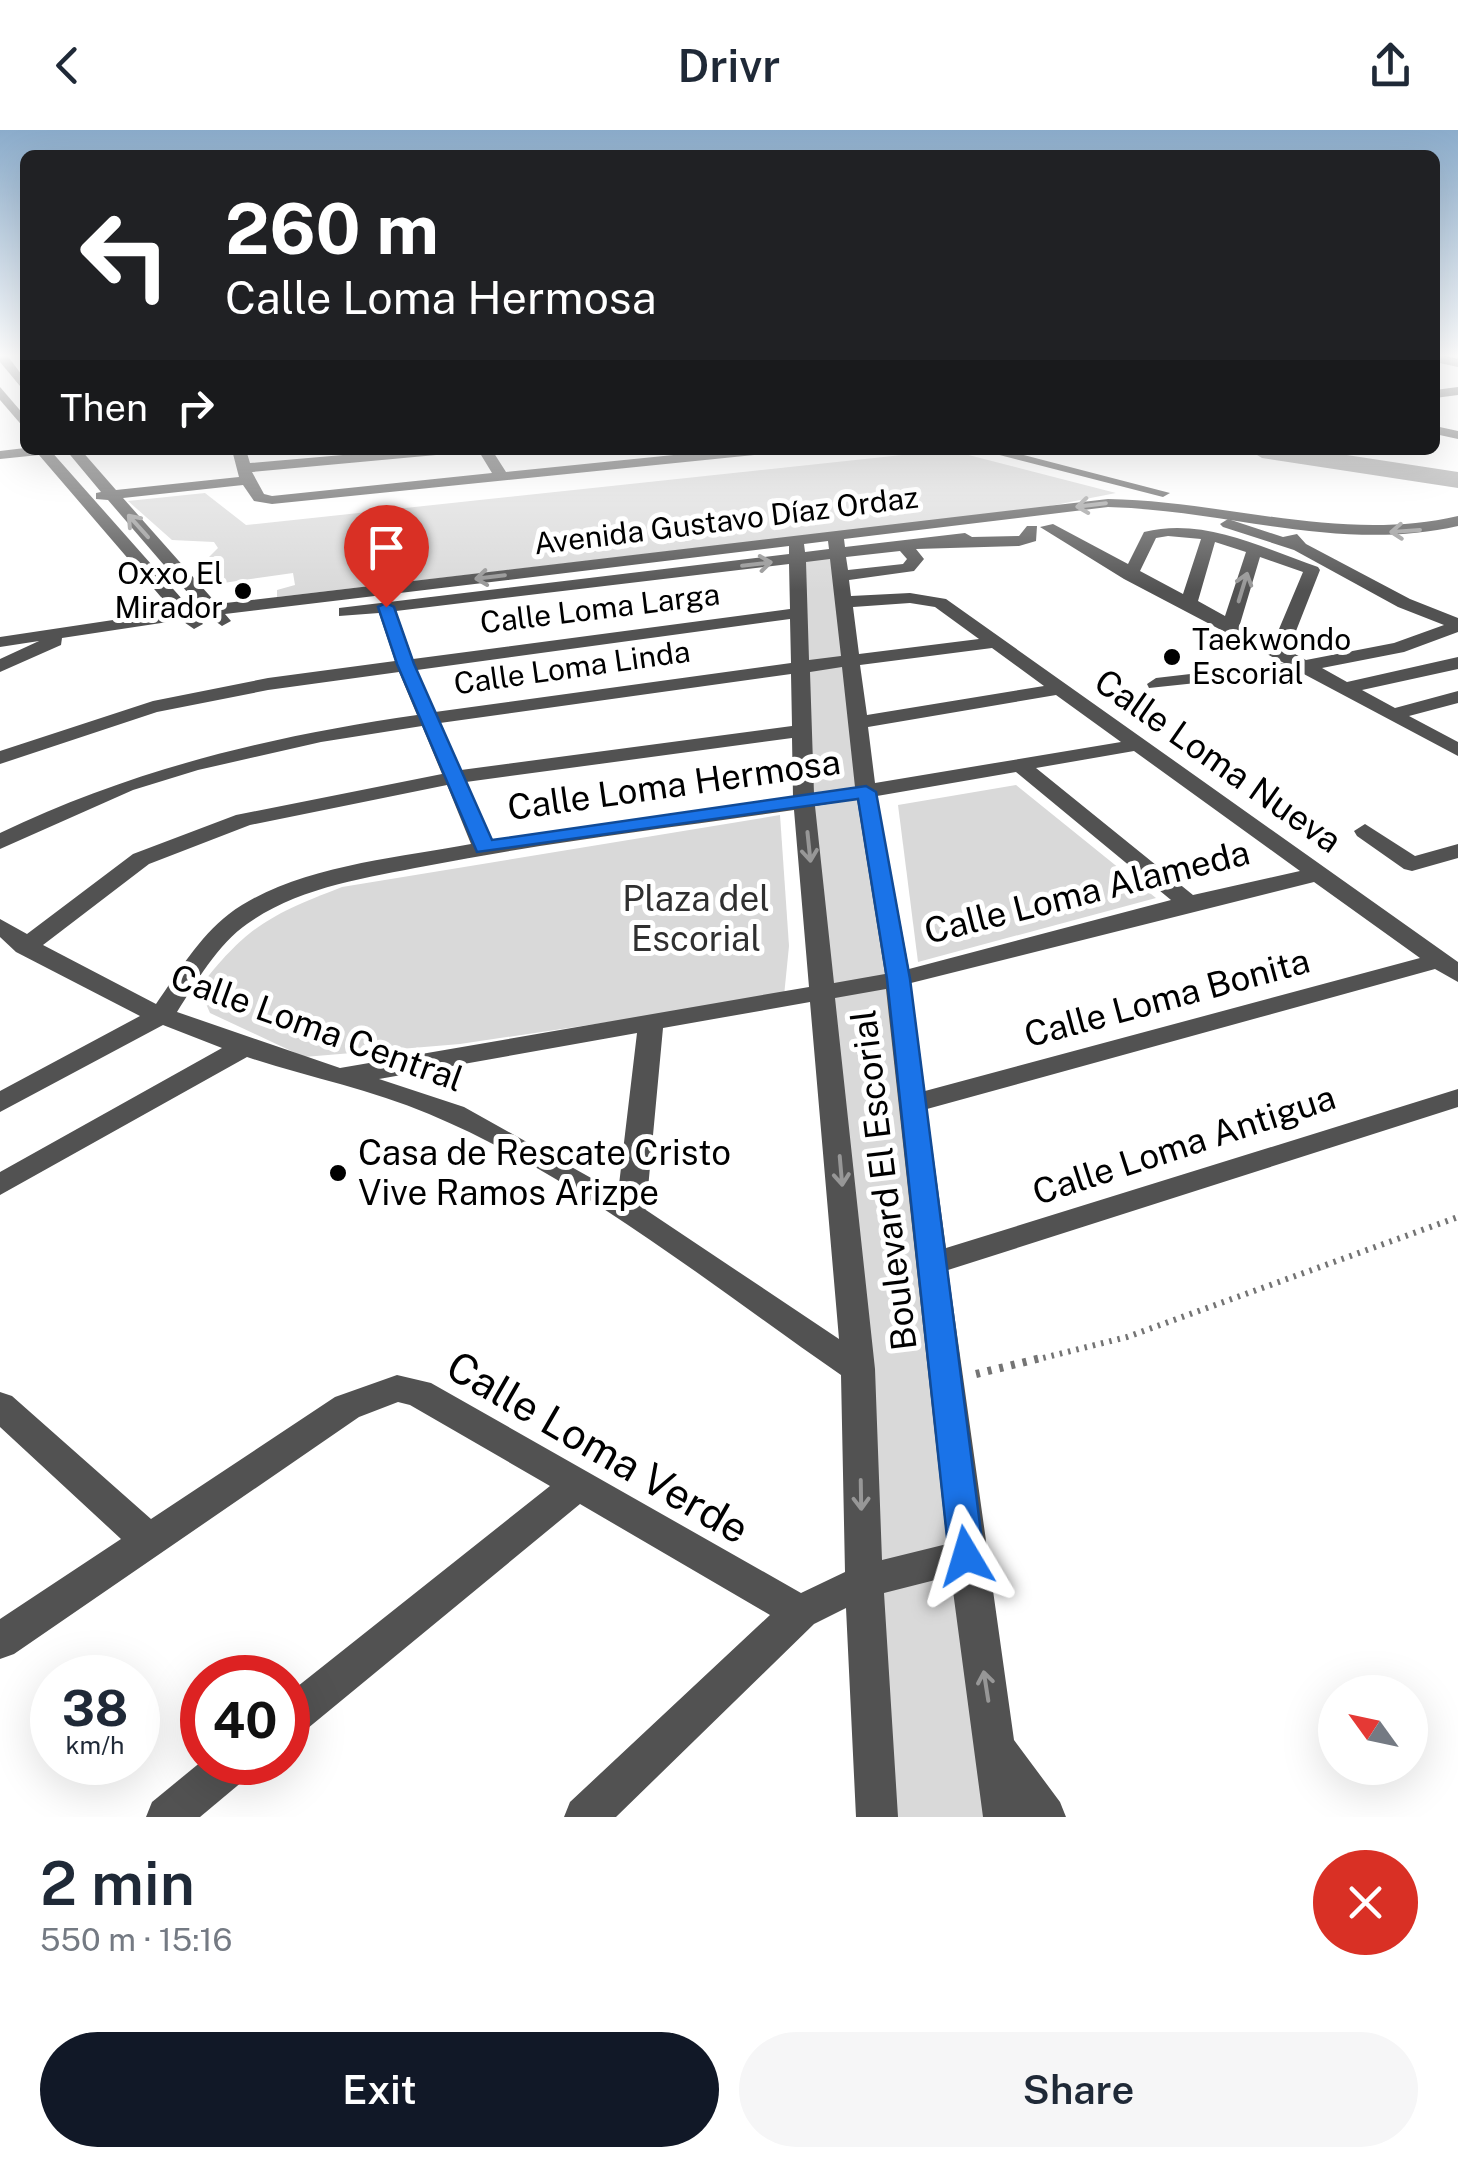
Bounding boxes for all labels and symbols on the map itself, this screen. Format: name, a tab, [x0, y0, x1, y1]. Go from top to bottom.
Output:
street label: Avenida Gustavo Díaz Ordaz	[532, 479, 920, 561]
one-way arrow	[1075, 496, 1108, 515]
pin	[344, 505, 429, 608]
one-way arrow	[126, 514, 149, 539]
one-way arrow	[1390, 522, 1422, 541]
one-way arrow	[740, 554, 773, 573]
place label: Oxxo El Mirador	[114, 555, 223, 625]
one-way arrow	[475, 568, 507, 587]
one-way arrow	[1235, 571, 1253, 603]
street label: Calle Loma Larga	[478, 575, 722, 641]
marker: Oxxo El Mirador	[232, 580, 254, 602]
place label: Taekwondo Escorial	[1192, 621, 1351, 691]
street label: Calle Loma Linda	[451, 633, 692, 701]
marker: Taekwondo Escorial	[1161, 646, 1183, 668]
street label: Calle Loma Nueva	[1087, 660, 1349, 861]
street label: Calle Loma Hermosa	[505, 741, 843, 828]
one-way arrow	[800, 830, 819, 863]
street label: Calle Loma Alameda	[920, 831, 1254, 952]
park label: Plaza del Escorial	[622, 878, 770, 959]
street label: Calle Loma Bonita	[1020, 940, 1314, 1055]
street label: Calle Loma Central	[165, 956, 469, 1100]
street label: Boulevard El Escorial	[842, 1007, 925, 1353]
street label: Calle Loma Antigua	[1027, 1076, 1340, 1213]
place label: Casa de Rescate Cristo Vive Ramos Arizpe	[358, 1132, 731, 1213]
one-way arrow	[831, 1154, 850, 1186]
marker: Casa de Rescate Cristo Vive Ramos Arizpe	[327, 1162, 349, 1184]
street label: Calle Loma Verde	[439, 1340, 758, 1553]
one-way arrow	[852, 1478, 871, 1510]
position arrow	[914, 1504, 1018, 1608]
speed limit sign: 40	[180, 1655, 310, 1785]
one-way arrow	[977, 1670, 995, 1702]
north arrow	[1318, 1675, 1428, 1785]

